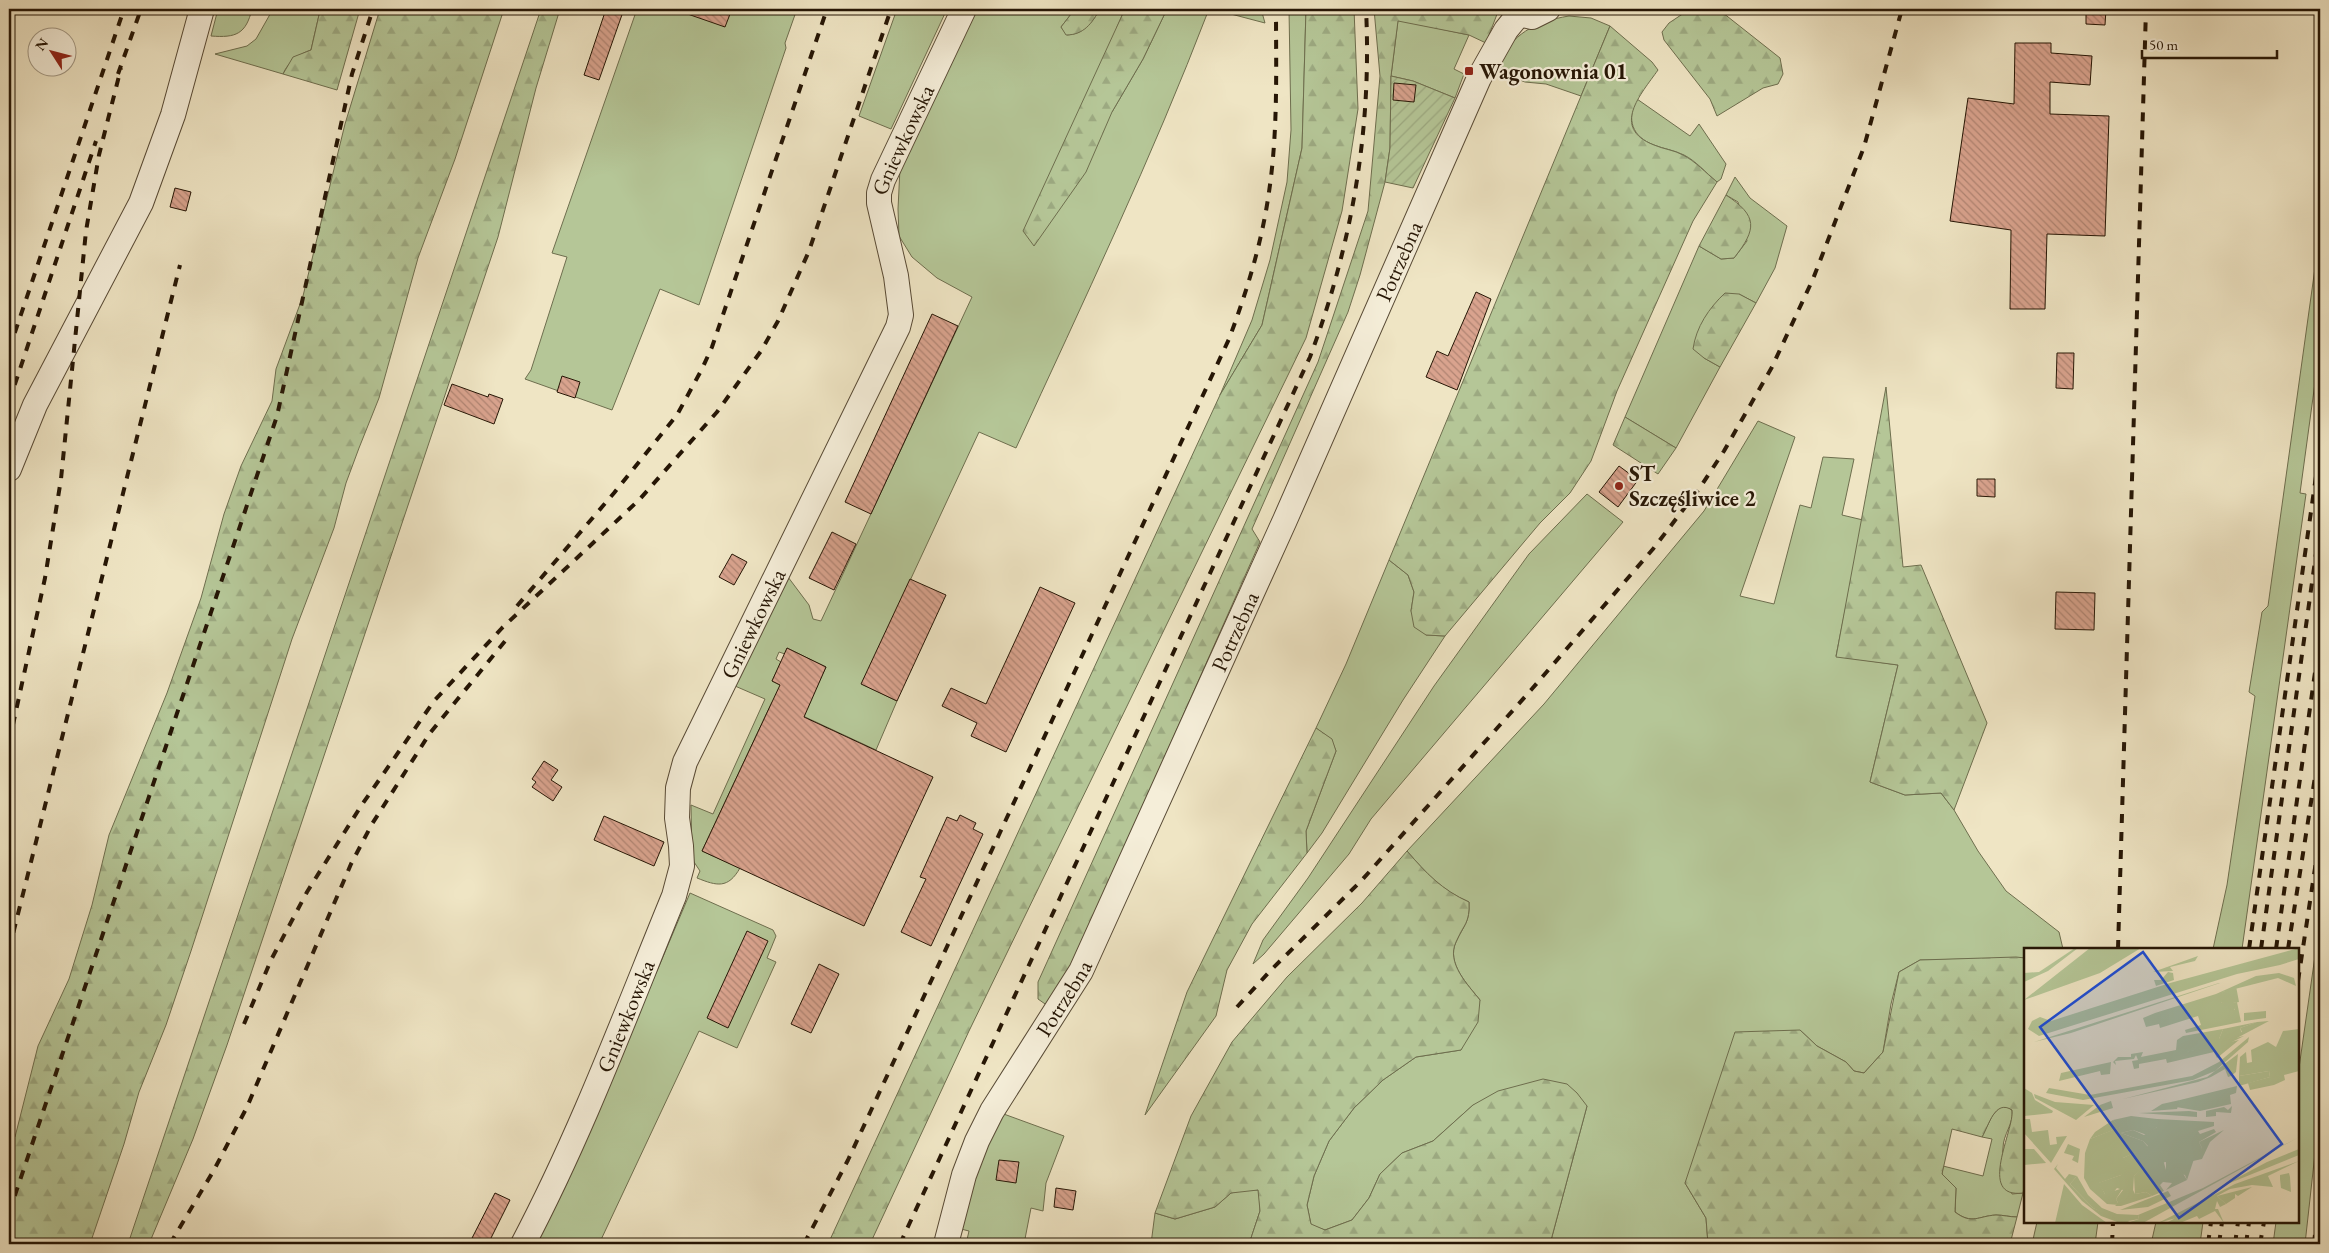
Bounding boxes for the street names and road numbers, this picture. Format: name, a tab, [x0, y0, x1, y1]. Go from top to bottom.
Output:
street label: Gniewkowska	[865, 80, 941, 199]
street label: Potrzebna	[1369, 216, 1430, 306]
street label: Gniewkowska	[714, 564, 793, 684]
street label: Potrzebna	[1204, 587, 1266, 676]
street label: Gniewkowska	[590, 956, 662, 1077]
street label: Potrzebna	[1029, 956, 1099, 1042]

